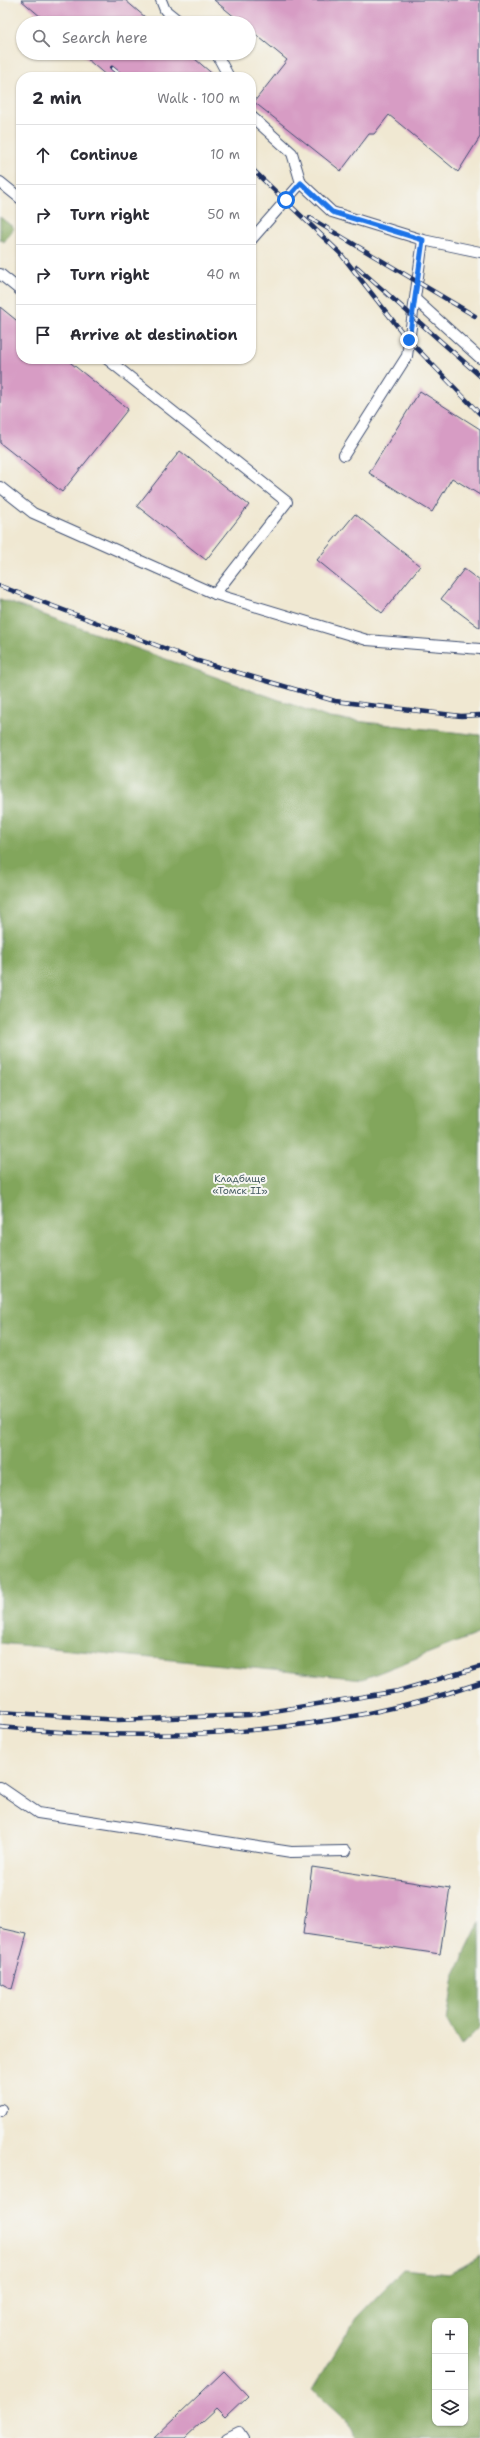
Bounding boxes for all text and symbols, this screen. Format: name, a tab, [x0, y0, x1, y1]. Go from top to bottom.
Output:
search box	[16, 16, 256, 60]
icon: search	[30, 27, 52, 49]
text: Search here	[62, 28, 148, 48]
text: 2 min	[32, 87, 82, 109]
text: Walk · 100 m	[157, 90, 240, 107]
icon: ahead	[32, 144, 54, 166]
text: Continue	[70, 145, 138, 165]
text: 10 m	[210, 146, 240, 163]
route start	[277, 191, 295, 209]
icon: right	[32, 204, 54, 226]
text: Turn right	[70, 205, 150, 225]
text: 50 m	[207, 206, 240, 223]
icon: right	[32, 264, 54, 286]
text: Turn right	[70, 265, 150, 285]
text: 40 m	[206, 266, 240, 283]
icon: arrive	[32, 324, 54, 346]
text: Arrive at destination	[70, 325, 238, 345]
route end	[400, 331, 418, 349]
park label: Кладбище «Томск II»	[212, 1172, 268, 1197]
map controls	[432, 2318, 468, 2426]
button: +	[432, 2318, 468, 2354]
button: −	[432, 2354, 468, 2390]
button: layers	[432, 2390, 468, 2426]

